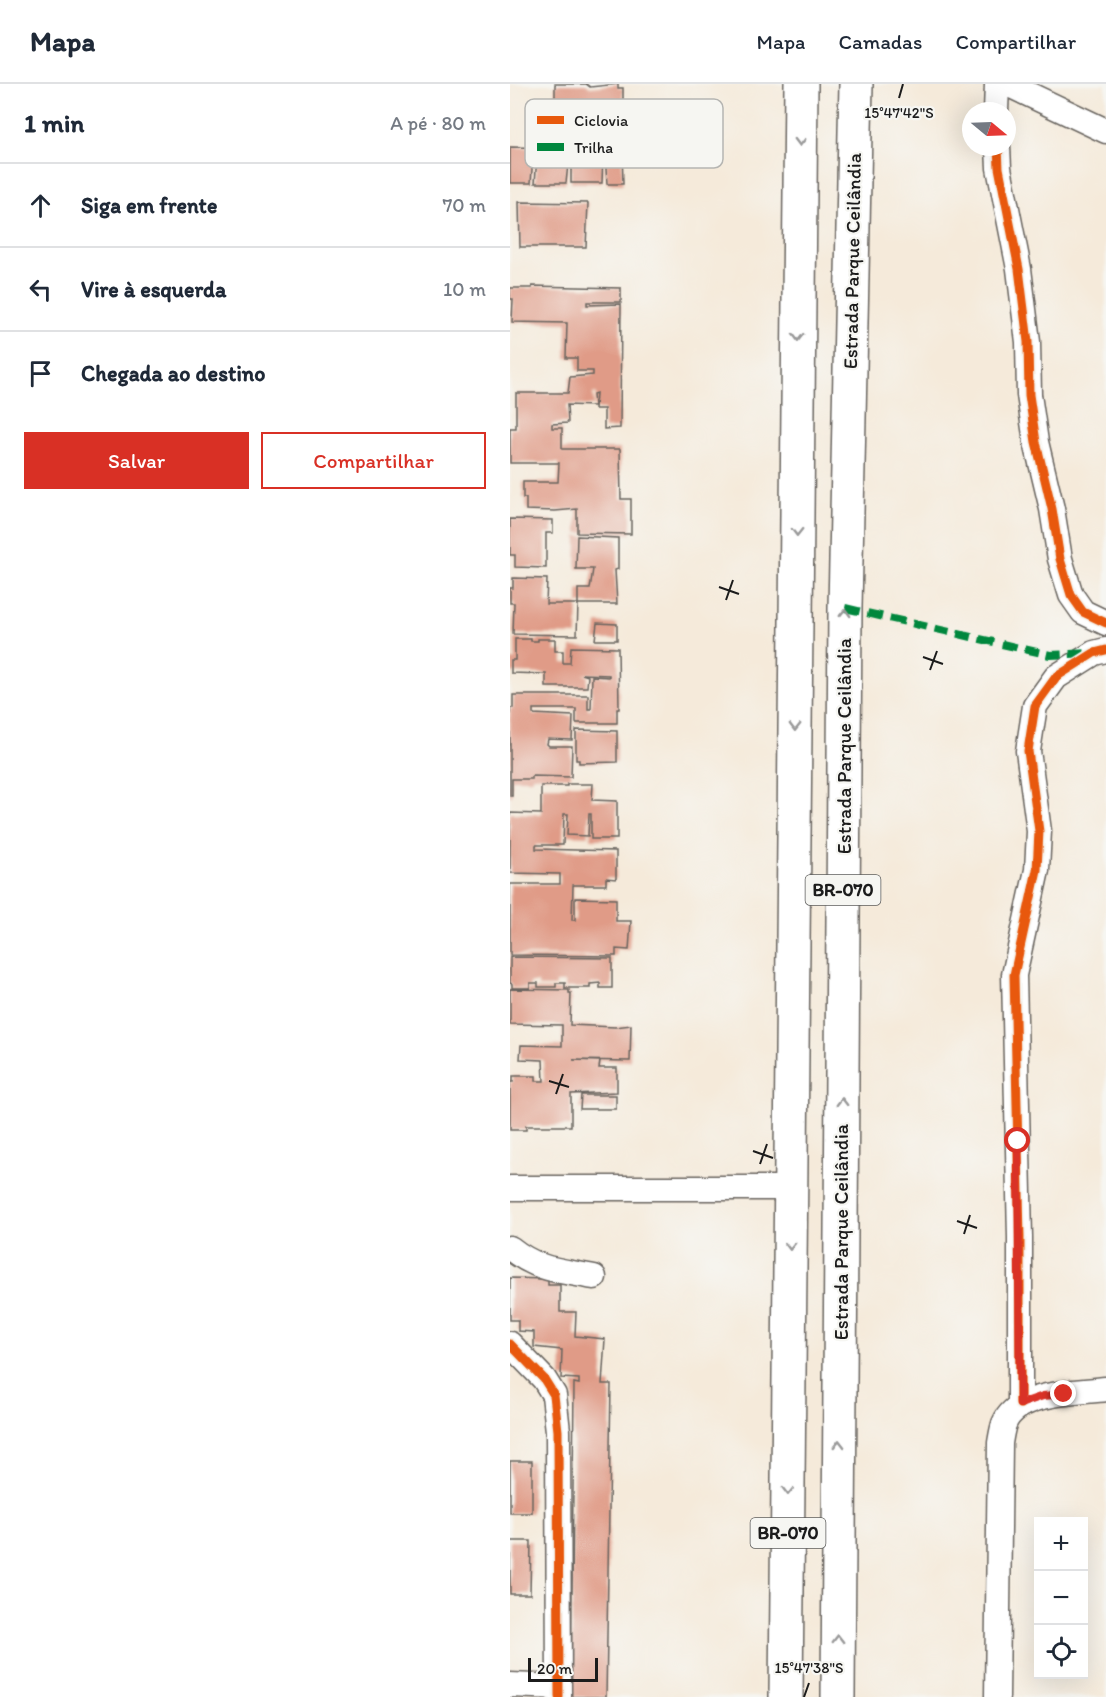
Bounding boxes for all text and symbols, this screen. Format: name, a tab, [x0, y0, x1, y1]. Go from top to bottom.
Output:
text: Mapa	[30, 24, 95, 58]
text: Mapa	[757, 29, 805, 54]
text: Camadas	[838, 29, 922, 54]
text: Compartilhar	[955, 29, 1076, 54]
legend	[525, 99, 723, 168]
north arrow	[962, 102, 1016, 156]
text: 15°47'42"S	[864, 104, 934, 122]
text: 1 min	[24, 107, 84, 139]
text: A pé · 80 m	[390, 111, 486, 135]
text: Ciclovia	[574, 111, 629, 130]
text: Trilha	[574, 138, 613, 157]
one-way arrow	[794, 138, 806, 147]
street label: Estrada Parque Ceilândia	[838, 152, 866, 369]
icon: ahead	[24, 189, 57, 222]
text: Siga em frente	[81, 192, 217, 219]
text: 70 m	[442, 193, 486, 217]
icon: left	[24, 273, 57, 306]
text: Vire à esquerda	[81, 276, 226, 303]
text: 10 m	[443, 277, 486, 301]
one-way arrow	[792, 333, 805, 342]
icon: arrive	[24, 357, 57, 390]
text: Chegada ao destino	[81, 360, 265, 387]
button: Salvar	[24, 432, 249, 489]
button: Compartilhar	[261, 432, 486, 489]
one-way arrow	[791, 528, 803, 537]
one-way arrow	[839, 608, 851, 617]
street label: Estrada Parque Ceilândia	[832, 637, 856, 854]
one-way arrow	[789, 723, 801, 732]
road number: BR-070	[806, 875, 880, 905]
one-way arrow	[836, 1097, 848, 1106]
street label: Estrada Parque Ceilândia	[829, 1123, 853, 1340]
route start	[1004, 1127, 1030, 1153]
one-way arrow	[784, 1242, 796, 1251]
route end	[1050, 1380, 1076, 1406]
one-way arrow	[833, 1439, 845, 1448]
one-way arrow	[782, 1486, 794, 1495]
map controls	[1034, 1517, 1088, 1679]
button: +	[1034, 1517, 1088, 1571]
road number: BR-070	[750, 1518, 826, 1548]
button: −	[1034, 1571, 1088, 1625]
button: locate	[1034, 1625, 1088, 1679]
one-way arrow	[832, 1634, 844, 1643]
scale bar	[528, 1655, 598, 1682]
text: 20 m	[537, 1659, 572, 1678]
text: 15°47'38"S	[775, 1659, 843, 1677]

